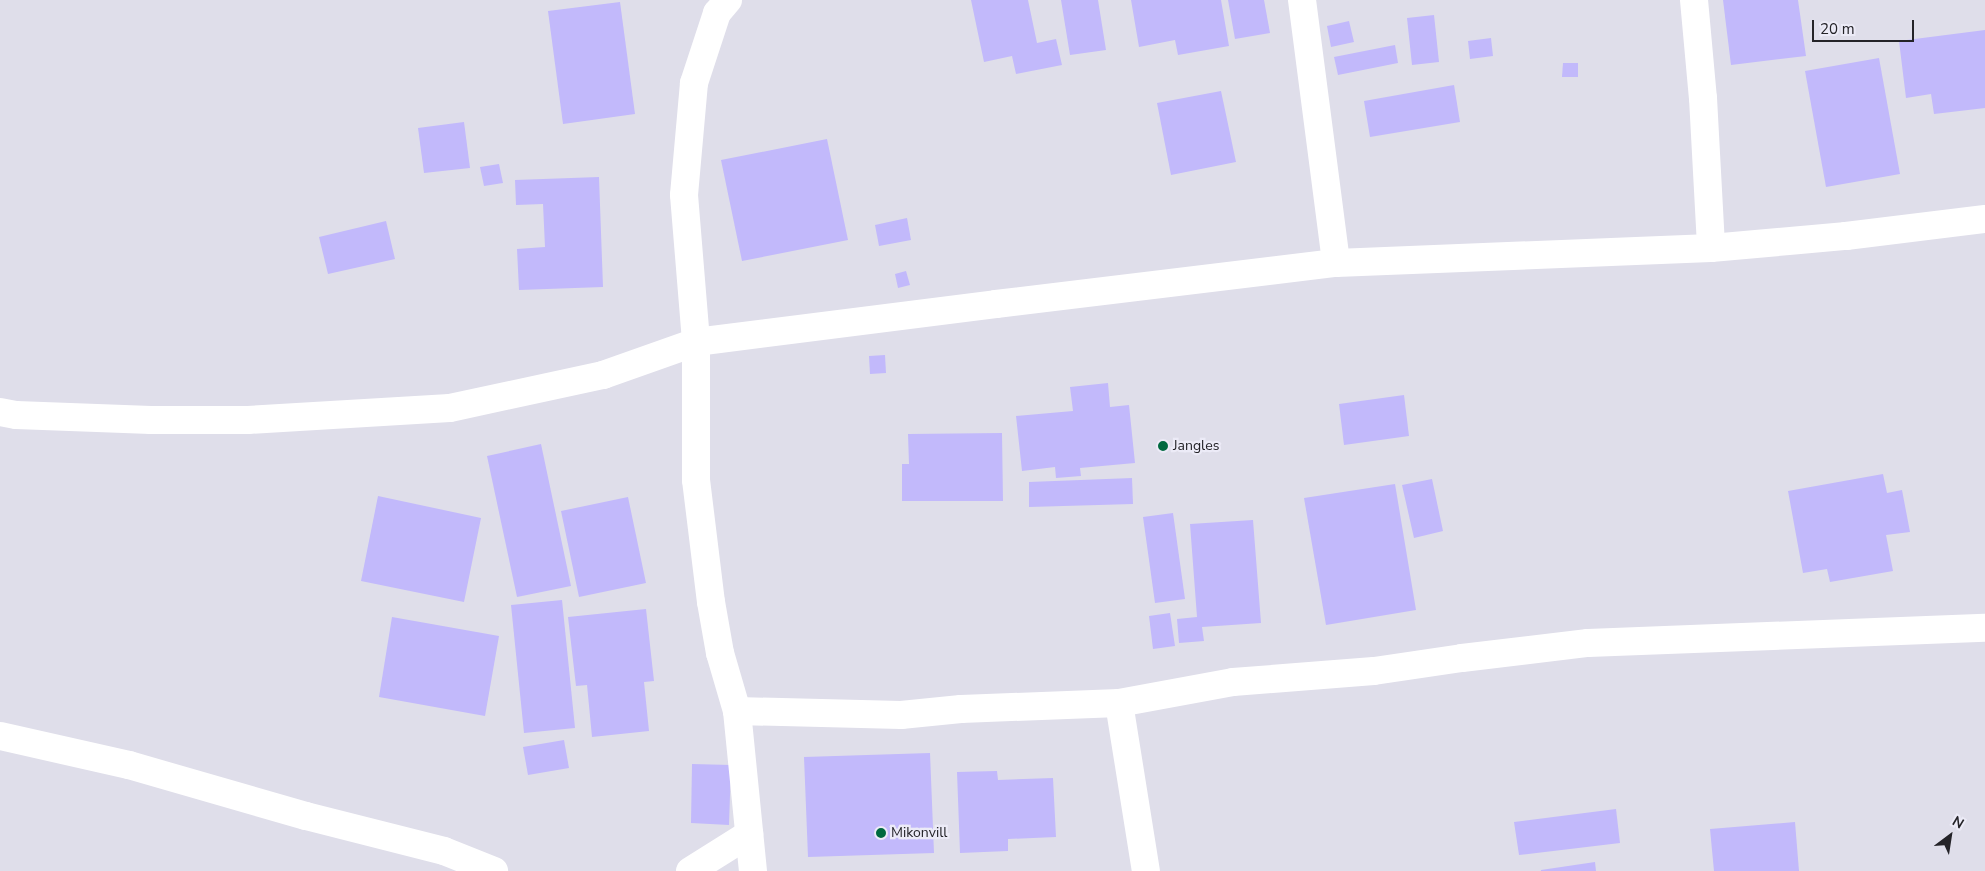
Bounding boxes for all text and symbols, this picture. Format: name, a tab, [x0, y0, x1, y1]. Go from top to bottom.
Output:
scale bar	[1815, 10, 1918, 42]
text: 20 m	[1820, 19, 1855, 39]
place label: Jangles	[1173, 438, 1219, 454]
marker: Jangles	[1157, 440, 1169, 452]
north arrow	[1925, 811, 1975, 861]
text: N	[1949, 812, 1967, 834]
place label: Mikonvill	[891, 825, 947, 841]
marker: Mikonvill	[875, 827, 887, 839]

